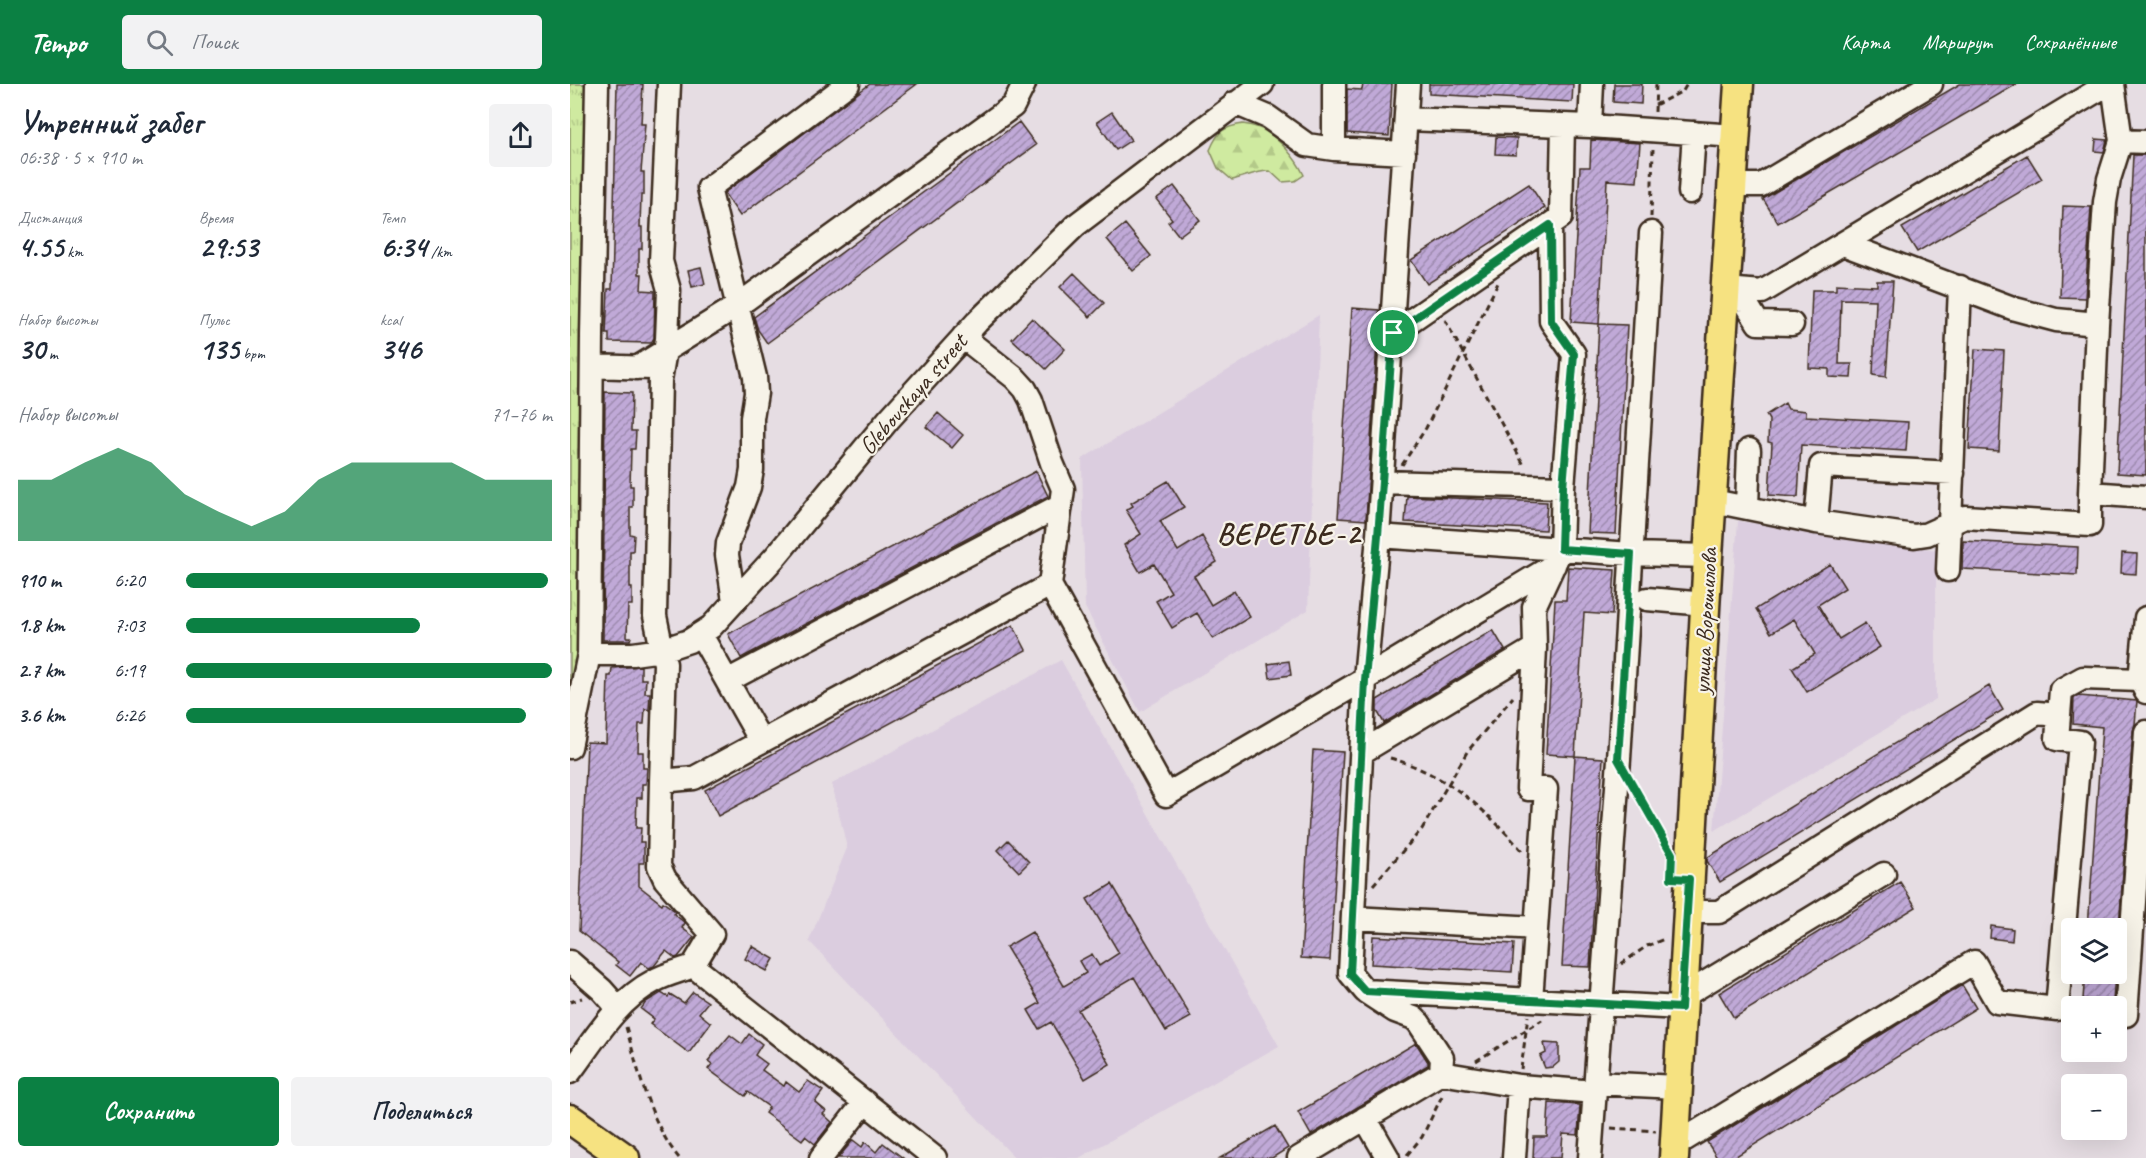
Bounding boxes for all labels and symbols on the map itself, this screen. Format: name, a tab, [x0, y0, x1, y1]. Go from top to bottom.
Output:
pin	[1367, 307, 1418, 358]
street label: Glebovskaya street	[852, 326, 975, 461]
district label: ВЕРЕТЬЕ-2	[1217, 515, 1362, 553]
street label: улица Ворошилова	[1686, 546, 1724, 697]

